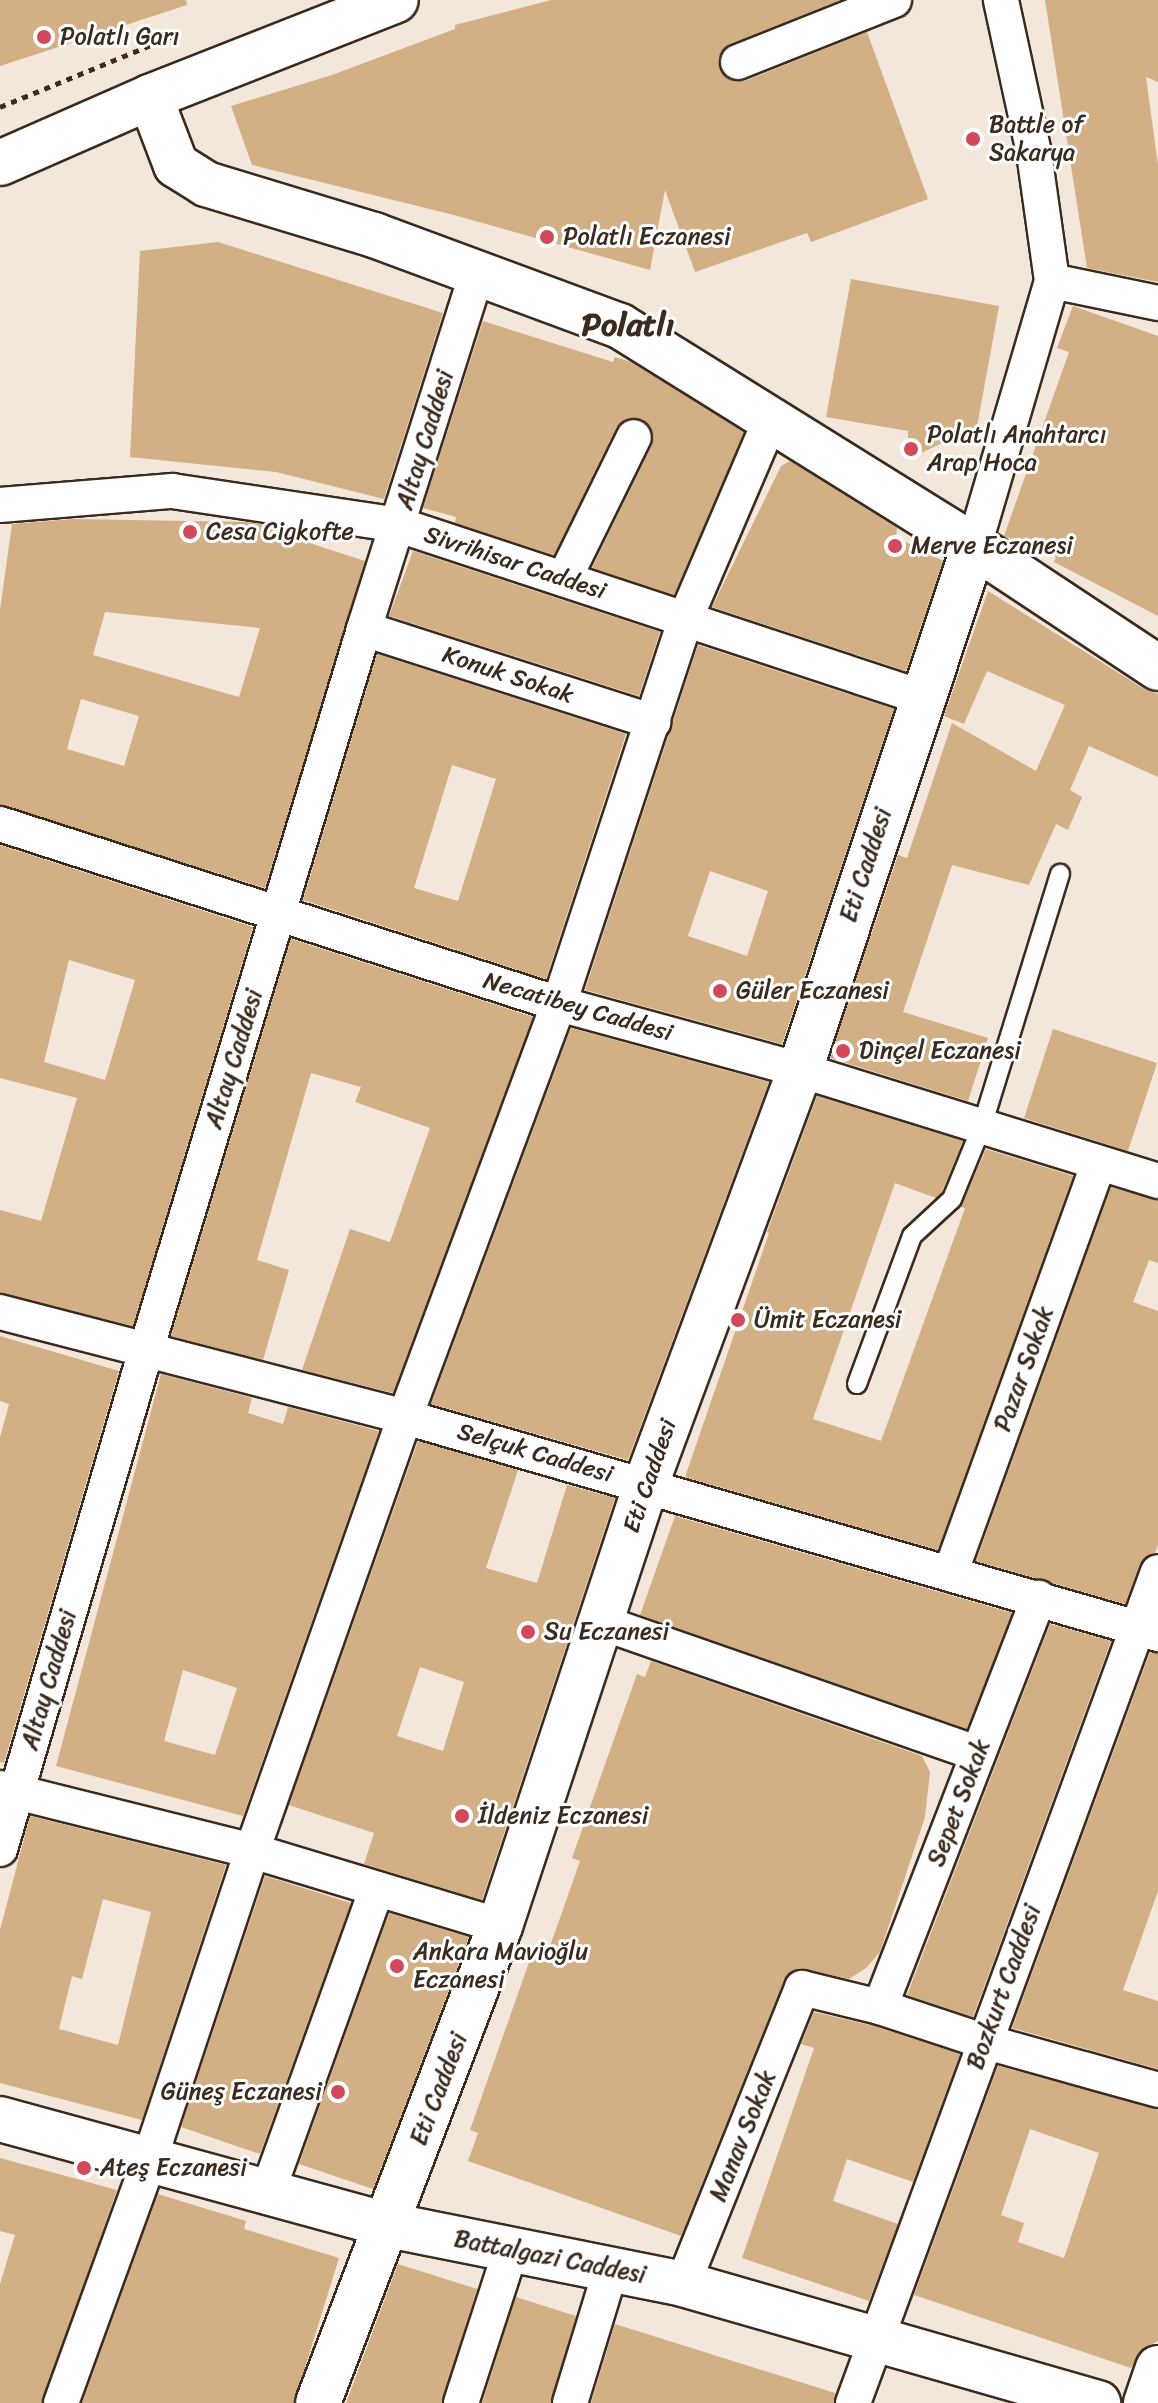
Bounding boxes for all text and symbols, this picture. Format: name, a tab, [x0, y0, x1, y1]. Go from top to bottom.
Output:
place label: Polatlı Garı	[60, 23, 179, 51]
marker: Polatlı Garı	[35, 28, 53, 46]
place label: Battle of Sakarya	[989, 111, 1084, 167]
marker: Battle of Sakarya	[964, 130, 982, 148]
place label: Polatlı Eczanesi	[563, 223, 731, 251]
marker: Polatlı Eczanesi	[538, 228, 556, 246]
district label: Polatlı	[582, 306, 674, 344]
street label: Altay Caddesi	[390, 367, 460, 513]
place label: Polatlı Anahtarcı Arap Hoca	[927, 421, 1106, 477]
marker: Polatlı Anahtarcı Arap Hoca	[902, 440, 920, 458]
place label: Cesa Cigkofte	[206, 518, 353, 546]
street label: Sivrihisar Caddesi	[421, 520, 609, 606]
marker: Cesa Cigkofte	[181, 523, 199, 541]
place label: Merve Eczanesi	[911, 532, 1074, 560]
marker: Merve Eczanesi	[886, 537, 904, 555]
street label: Konuk Sokak	[439, 640, 577, 710]
street label: Eti Caddesi	[834, 805, 898, 925]
street label: Necatibey Caddesi	[480, 966, 676, 1048]
place label: Güler Eczanesi	[736, 977, 891, 1005]
marker: Güler Eczanesi	[711, 982, 729, 1000]
street label: Altay Caddesi	[199, 986, 269, 1132]
place label: Dinçel Eczanesi	[859, 1037, 1022, 1065]
marker: Dinçel Eczanesi	[834, 1042, 852, 1060]
street label: Pazar Sokak	[988, 1303, 1060, 1435]
place label: Ümit Eczanesi	[754, 1306, 903, 1334]
marker: Ümit Eczanesi	[729, 1311, 747, 1329]
street label: Eti Caddesi	[617, 1416, 683, 1536]
street label: Selçuk Caddesi	[455, 1417, 615, 1489]
street label: Altay Caddesi	[15, 1606, 83, 1754]
place label: Su Eczanesi	[544, 1618, 670, 1646]
marker: Su Eczanesi	[519, 1623, 537, 1641]
street label: Sepet Sokak	[922, 1735, 996, 1871]
place label: İldeniz Eczanesi	[478, 1802, 648, 1830]
marker: İldeniz Eczanesi	[453, 1807, 471, 1825]
street label: Bozkurt Caddesi	[961, 1901, 1047, 2073]
place label: Ankara Mavioğlu Eczanesi	[413, 1938, 588, 1994]
marker: Ankara Mavioğlu Eczanesi	[388, 1957, 406, 1975]
street label: Eti Caddesi	[404, 2029, 474, 2149]
street label: Manav Sokak	[704, 2066, 782, 2206]
place label: Güneş Eczanesi	[160, 2078, 322, 2106]
marker: Güneş Eczanesi	[329, 2083, 347, 2101]
place label: Ateş Eczanesi	[100, 2154, 248, 2182]
marker: Ateş Eczanesi	[75, 2159, 93, 2177]
street label: Battalgazi Caddesi	[451, 2224, 649, 2290]

